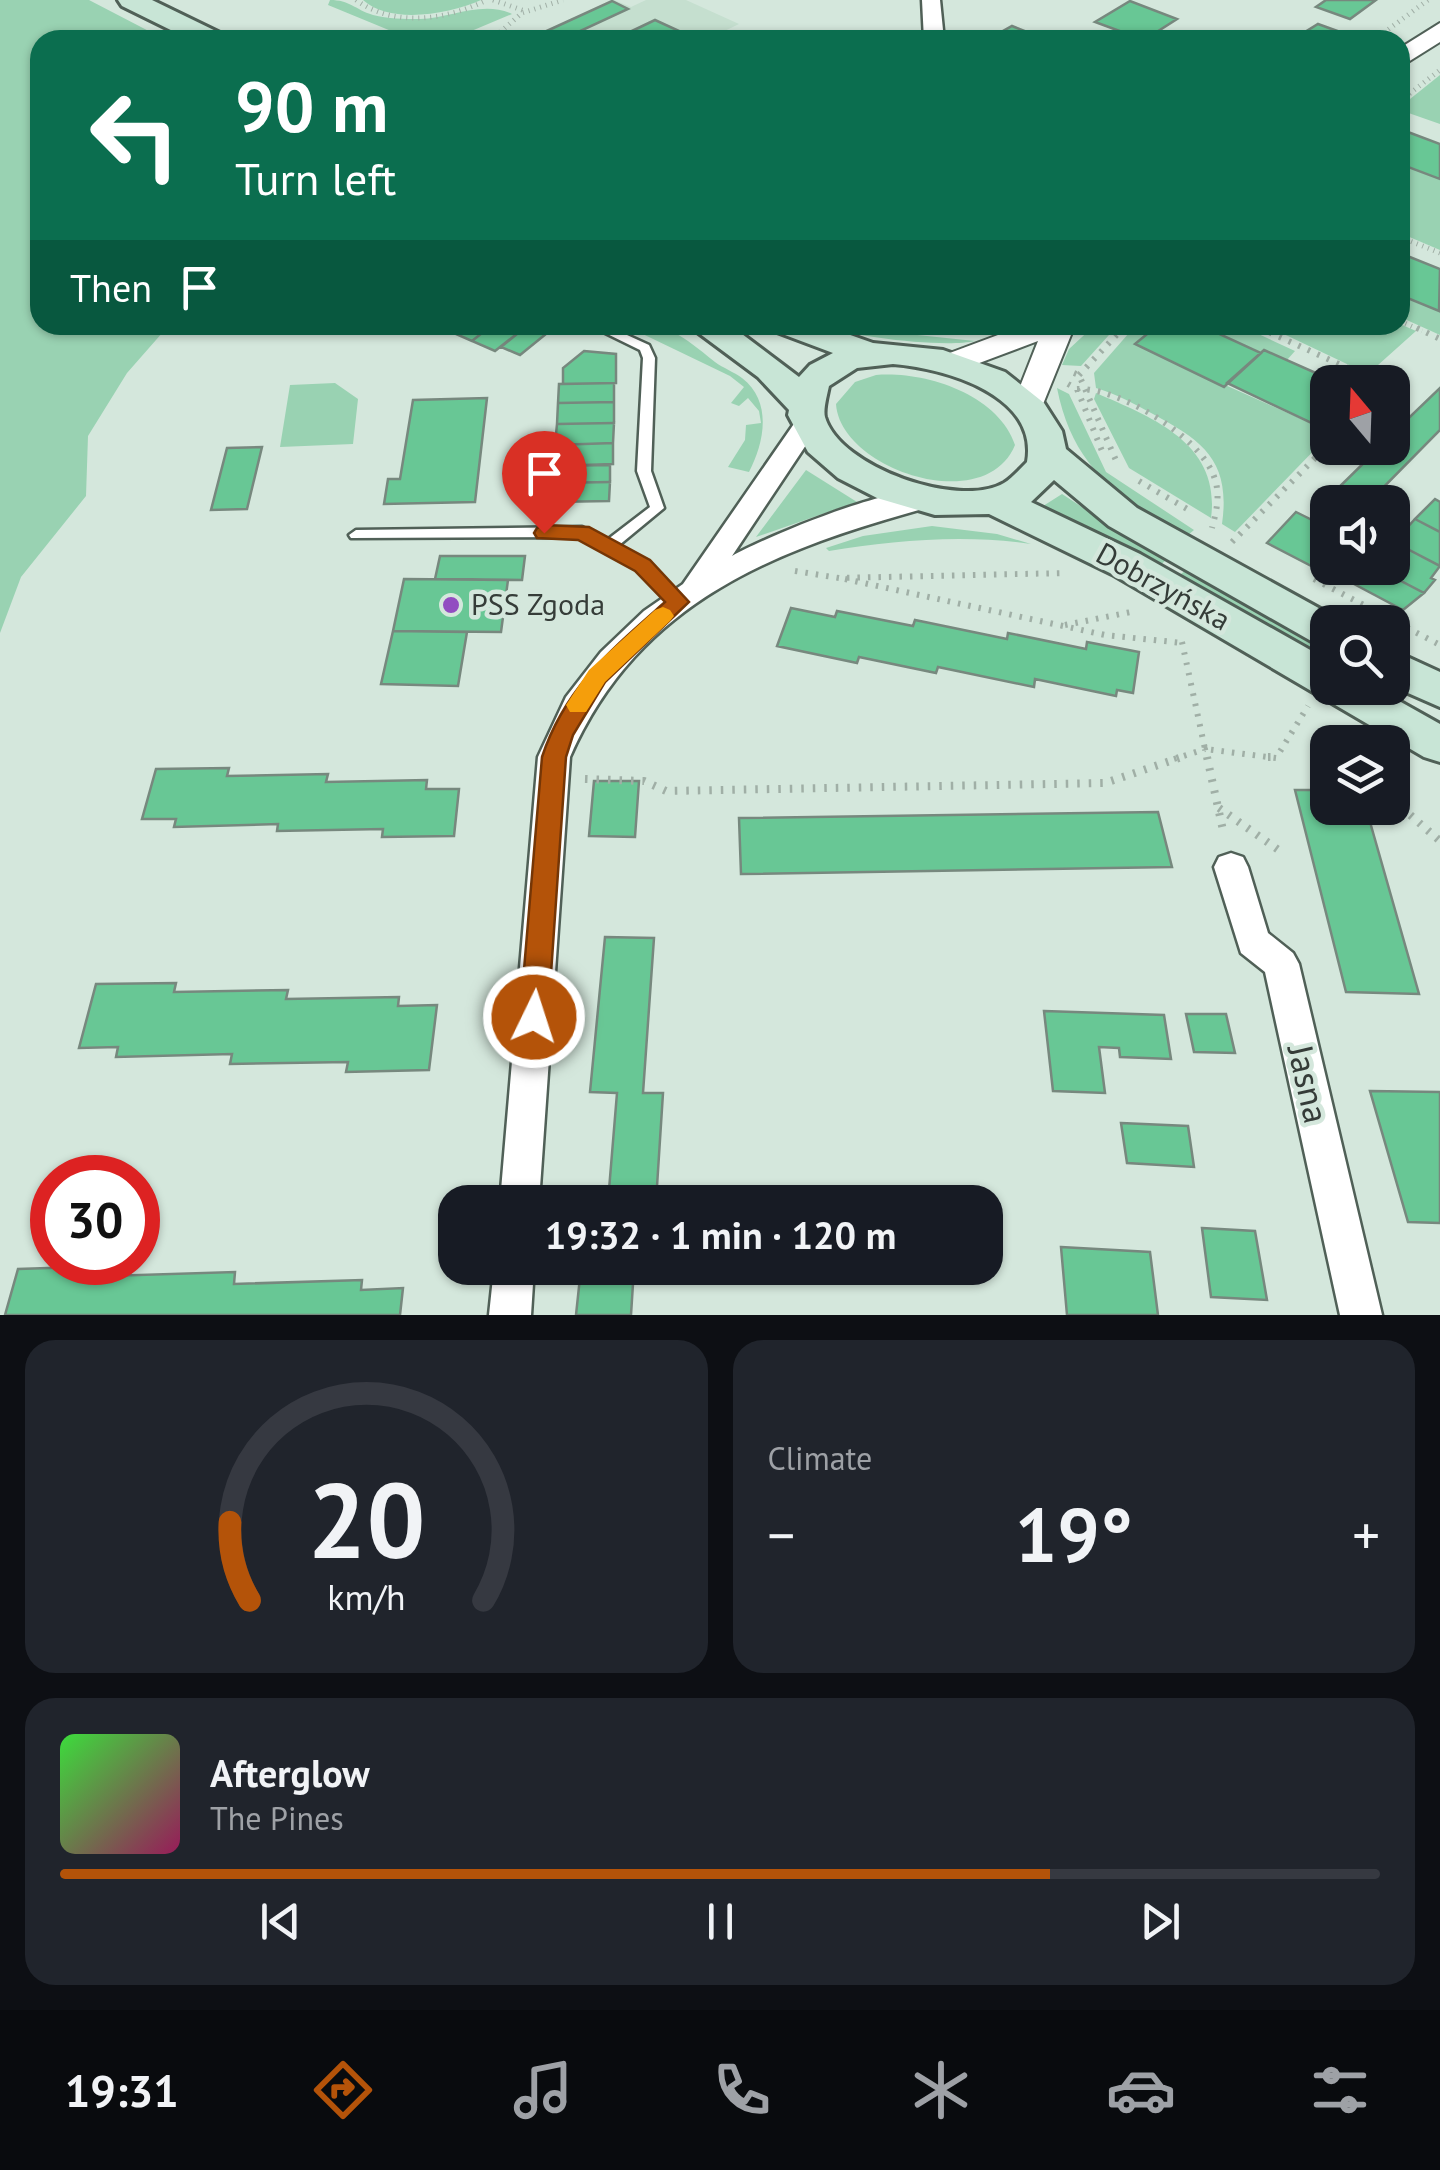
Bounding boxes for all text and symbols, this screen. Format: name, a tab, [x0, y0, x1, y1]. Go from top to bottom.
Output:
text: 90 m	[235, 61, 388, 151]
icon: left	[70, 70, 200, 200]
text: Turn left	[235, 149, 396, 207]
icon: arrive	[172, 260, 227, 315]
text: Then	[70, 263, 152, 312]
north arrow	[1310, 365, 1410, 465]
map controls	[1310, 365, 1410, 825]
pin	[502, 431, 587, 534]
icon: arrive	[517, 446, 572, 501]
button: sound	[1310, 485, 1410, 585]
street label: Dobrzyńska	[1090, 533, 1238, 638]
place label: PSS Zgoda	[471, 584, 605, 623]
marker: PSS Zgoda	[440, 594, 462, 616]
button: search	[1310, 605, 1410, 705]
button: layers	[1310, 725, 1410, 825]
position arrow	[482, 965, 586, 1069]
street label: Jasna	[1277, 1038, 1340, 1127]
speed limit sign: 30	[30, 1155, 160, 1285]
text: 19:32 · 1 min · 120 m	[545, 1210, 896, 1259]
text: Climate	[768, 1437, 872, 1479]
text: 20	[307, 1452, 425, 1587]
text: 19°	[1015, 1486, 1133, 1583]
text: −	[768, 1499, 795, 1570]
text: +	[1352, 1499, 1380, 1570]
text: km/h	[327, 1574, 405, 1620]
text: Afterglow	[210, 1748, 370, 1797]
text: The Pines	[210, 1797, 344, 1839]
icon: previous	[253, 1894, 308, 1949]
icon: pause	[693, 1894, 748, 1949]
icon: next	[1133, 1894, 1188, 1949]
icon: directions	[308, 2055, 378, 2125]
icon: music	[508, 2055, 578, 2125]
icon: phone	[707, 2055, 777, 2125]
icon: climate	[906, 2055, 976, 2125]
icon: car	[1106, 2055, 1176, 2125]
icon: filters	[1305, 2055, 1375, 2125]
text: 19:31	[65, 2061, 179, 2119]

